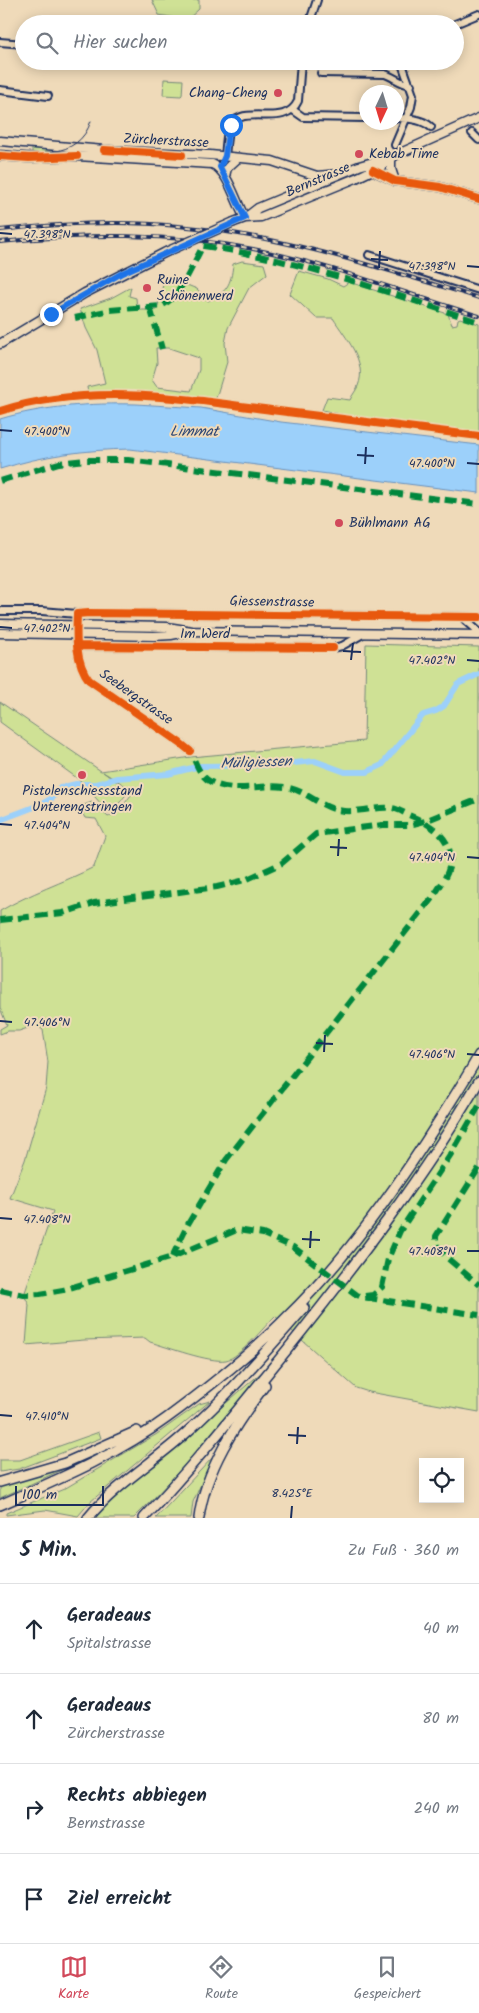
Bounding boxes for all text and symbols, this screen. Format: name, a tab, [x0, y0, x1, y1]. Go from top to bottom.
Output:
search box	[15, 15, 464, 70]
text: Hier suchen	[73, 28, 167, 58]
icon: search	[33, 29, 61, 57]
place label: Chang-Cheng	[189, 82, 268, 104]
north arrow	[359, 85, 404, 130]
marker: Chang-Cheng	[272, 87, 284, 99]
route start	[220, 114, 243, 137]
street label: Zürcherstrasse	[123, 128, 210, 154]
place label: Kebab Time	[369, 143, 439, 165]
marker: Kebab Time	[353, 148, 365, 160]
street label: Bernstrasse	[282, 156, 354, 203]
text: 47.398°N	[23, 225, 71, 244]
text: 47.398°N	[408, 257, 456, 276]
place label: Ruine Schönenwerd	[157, 269, 234, 307]
marker: Ruine Schönenwerd	[141, 282, 153, 294]
route end	[40, 303, 63, 326]
water label: Limmat	[170, 420, 220, 444]
text: 47.400°N	[24, 422, 70, 441]
text: 47.400°N	[409, 454, 455, 473]
place label: Bühlmann AG	[349, 512, 431, 534]
marker: Bühlmann AG	[333, 517, 345, 529]
street label: Giessenstrasse	[229, 590, 315, 614]
text: 47.402°N	[24, 619, 70, 638]
street label: Im Werd	[180, 623, 231, 645]
text: 47.402°N	[409, 651, 455, 670]
street label: Seebergstrasse	[95, 663, 178, 731]
water label: Müligiessen	[220, 750, 293, 776]
marker: Pistolenschiessstand Unterengstringen	[76, 769, 88, 781]
place label: Pistolenschiessstand Unterengstringen	[22, 780, 143, 818]
text: 47.404°N	[24, 816, 70, 835]
text: 47.404°N	[409, 848, 455, 867]
text: 47.406°N	[24, 1013, 70, 1032]
text: 47.406°N	[409, 1045, 455, 1064]
text: 47.408°N	[23, 1210, 71, 1229]
text: 47.408°N	[408, 1242, 456, 1261]
text: 47.410°N	[25, 1407, 69, 1426]
map controls	[419, 1458, 464, 1503]
button: locate	[419, 1458, 464, 1503]
scale bar	[15, 1483, 104, 1506]
text: 100 m	[22, 1484, 57, 1506]
text: 8.425°E	[271, 1484, 314, 1503]
text: 5 Min.	[20, 1534, 77, 1567]
text: Zu Fuß · 360 m	[348, 1538, 459, 1563]
text: Geradeaus	[67, 1601, 152, 1631]
icon: ahead	[20, 1615, 48, 1643]
text: 40 m	[423, 1616, 459, 1641]
text: Spitalstrasse	[67, 1631, 151, 1656]
text: Geradeaus	[67, 1691, 152, 1721]
icon: ahead	[20, 1705, 48, 1733]
text: 80 m	[422, 1706, 459, 1731]
text: Zürcherstrasse	[67, 1721, 165, 1746]
text: Rechts abbiegen	[67, 1781, 207, 1811]
icon: right	[20, 1795, 48, 1823]
text: 240 m	[414, 1796, 459, 1821]
text: Bernstrasse	[67, 1811, 145, 1836]
text: Ziel erreicht	[67, 1884, 172, 1914]
icon: arrive	[20, 1885, 48, 1913]
tab: Karte	[58, 1953, 89, 2005]
tab: Route	[205, 1953, 238, 2005]
tab: Gespeichert	[354, 1953, 421, 2005]

